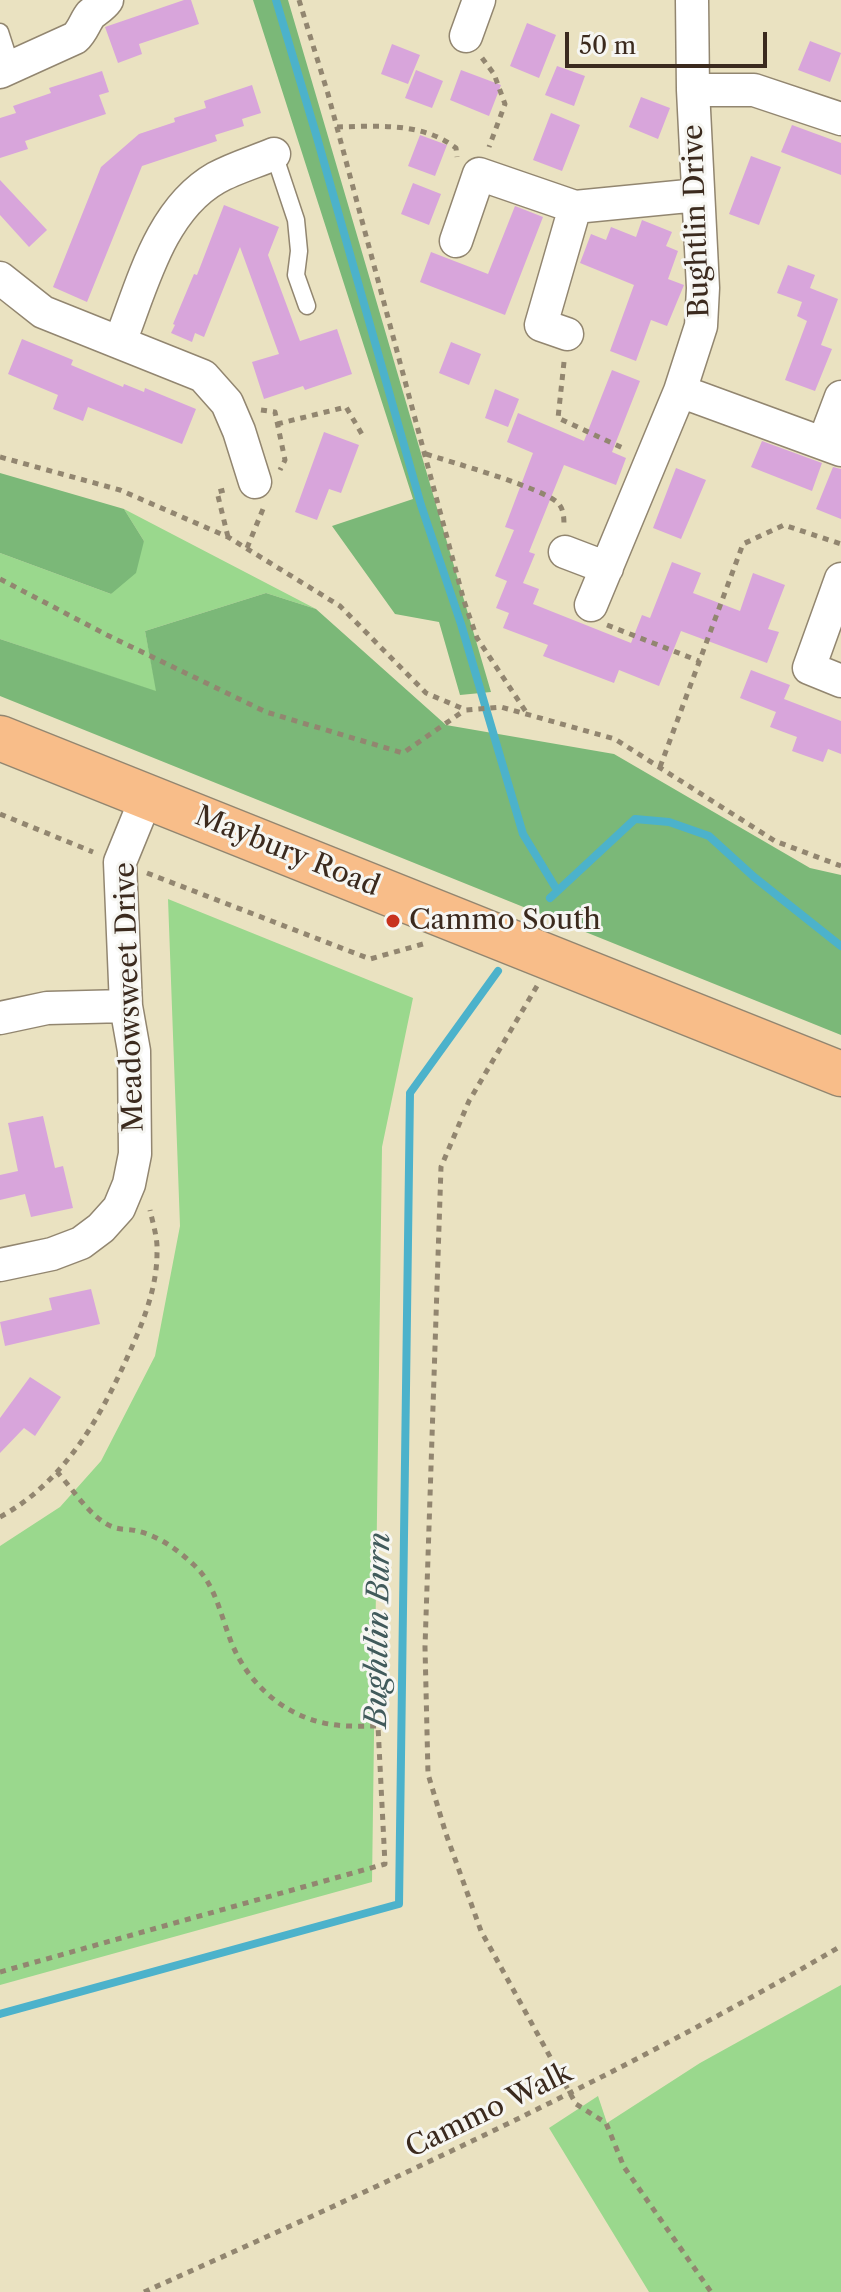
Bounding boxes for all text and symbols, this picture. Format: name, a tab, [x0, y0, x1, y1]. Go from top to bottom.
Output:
scale bar	[569, 16, 771, 66]
text: 50 m	[579, 31, 636, 60]
street label: Bughtlin Drive	[677, 124, 717, 318]
street label: Maybury Road	[190, 800, 384, 904]
street label: Meadowsweet Drive	[108, 861, 152, 1133]
place label: Cammo South	[409, 904, 601, 938]
marker: Cammo South	[384, 912, 402, 930]
water label: Bughtlin Burn	[359, 1532, 399, 1728]
street label: Cammo Walk	[400, 2056, 578, 2166]

